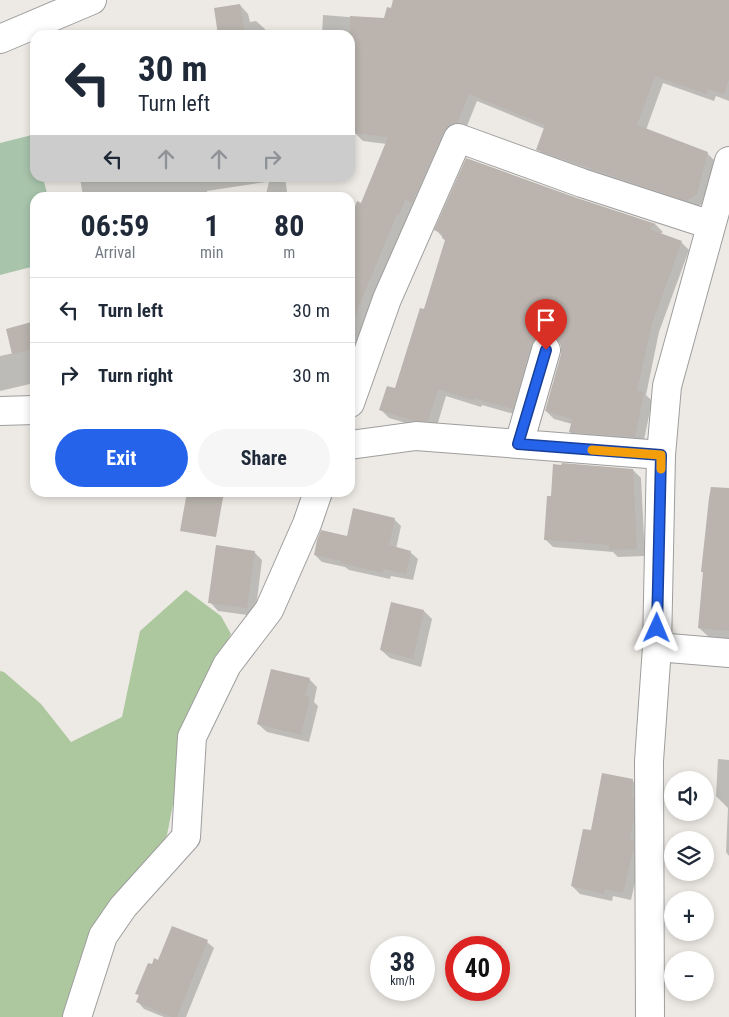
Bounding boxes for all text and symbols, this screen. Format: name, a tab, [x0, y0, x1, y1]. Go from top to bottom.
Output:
text: 30 m	[138, 49, 207, 90]
icon: left	[55, 50, 120, 115]
text: Turn left	[138, 91, 210, 116]
icon: left	[99, 145, 127, 173]
icon: ahead	[152, 145, 180, 173]
icon: ahead	[205, 145, 233, 173]
icon: right	[258, 145, 286, 173]
text: 06:59	[81, 208, 149, 243]
text: 1	[204, 208, 219, 243]
text: 80	[274, 208, 304, 243]
text: Arrival	[95, 243, 135, 262]
text: min	[200, 243, 223, 262]
text: m	[283, 243, 295, 262]
icon: left	[55, 296, 83, 324]
text: Turn left	[98, 299, 163, 322]
text: 30 m	[293, 299, 330, 322]
pin	[525, 299, 567, 350]
icon: arrive	[532, 306, 560, 334]
icon: right	[55, 361, 83, 389]
text: Turn right	[98, 364, 173, 387]
text: 30 m	[293, 364, 330, 387]
button: Exit	[55, 429, 188, 487]
button: Share	[198, 429, 330, 487]
position arrow	[630, 601, 682, 653]
map controls	[664, 771, 714, 1001]
button: sound	[664, 771, 714, 821]
button: layers	[664, 831, 714, 881]
button: +	[664, 891, 714, 941]
speed limit sign: 40	[445, 936, 510, 1001]
text: 38	[390, 948, 415, 977]
button: −	[664, 951, 714, 1001]
text: km/h	[390, 974, 415, 988]

